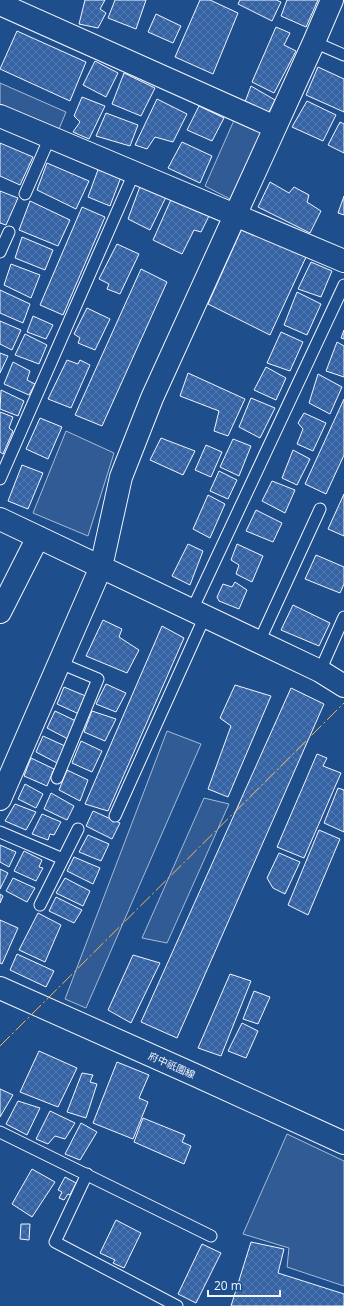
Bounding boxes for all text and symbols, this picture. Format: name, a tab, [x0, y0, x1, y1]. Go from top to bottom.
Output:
street label: 府中祇園線	[146, 1048, 198, 1082]
scale bar	[208, 1272, 280, 1298]
text: 20 m	[214, 1277, 242, 1294]

